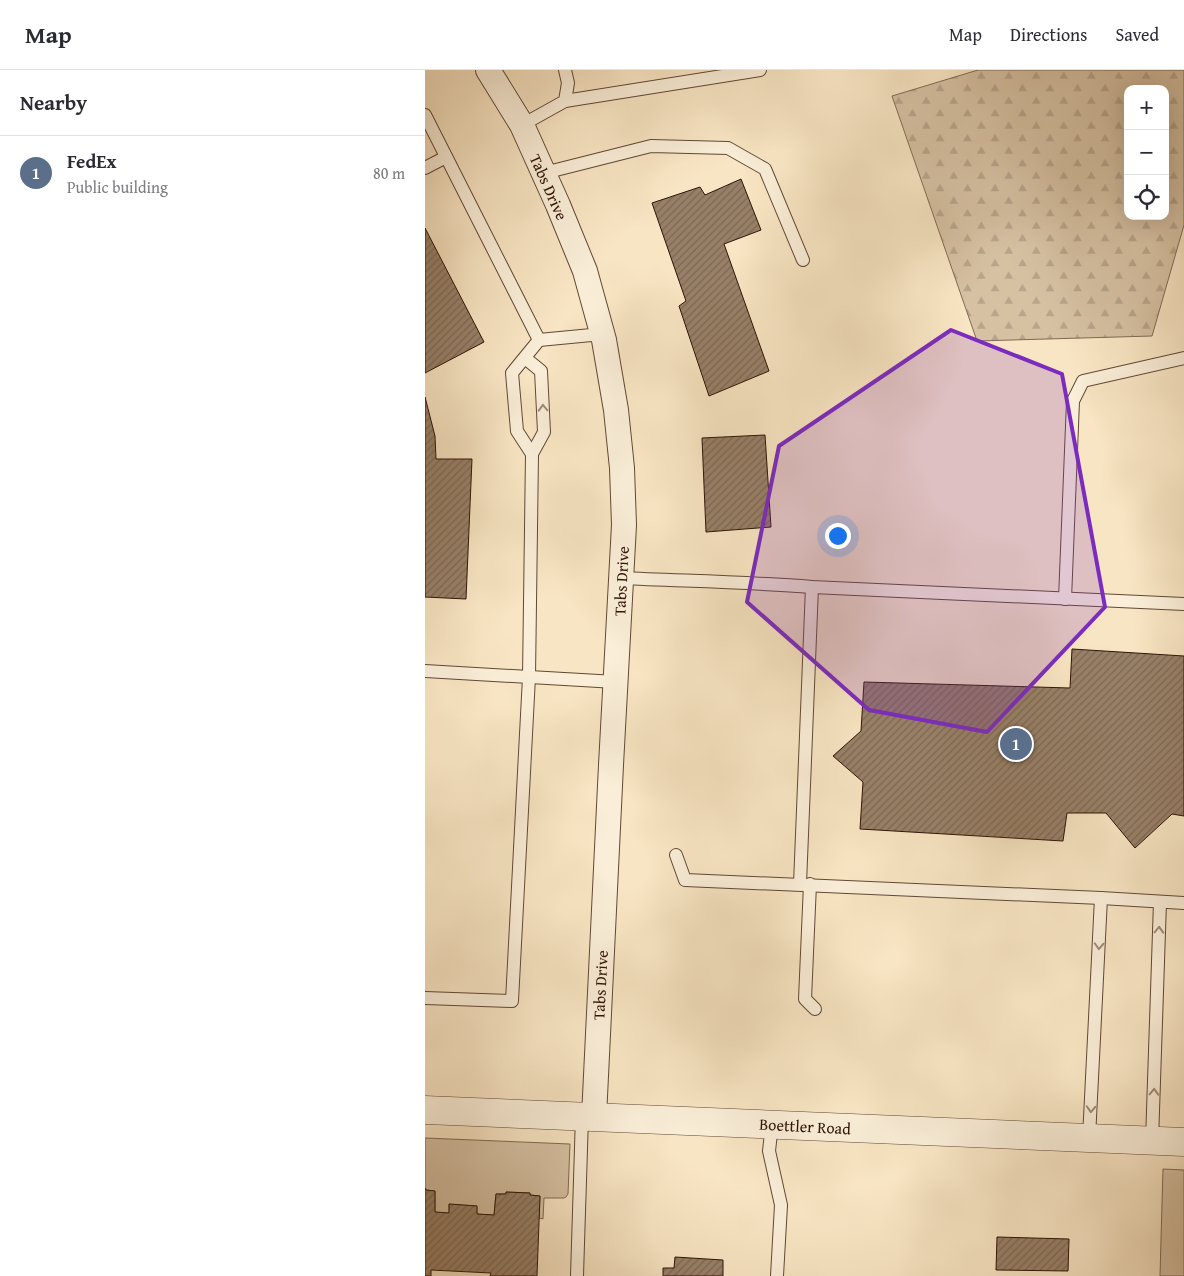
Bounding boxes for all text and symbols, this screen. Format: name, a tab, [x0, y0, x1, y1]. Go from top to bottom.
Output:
text: Map	[25, 17, 72, 52]
text: Map	[949, 21, 982, 48]
text: Directions	[1010, 21, 1087, 48]
text: Saved	[1115, 21, 1159, 48]
map controls	[1124, 85, 1169, 220]
button: +	[1124, 85, 1169, 130]
text: Nearby	[20, 87, 87, 118]
button: −	[1124, 130, 1169, 175]
text: FedEx	[67, 147, 117, 175]
street label: Tabs Drive	[524, 150, 574, 224]
text: 1	[32, 161, 40, 185]
text: 80 m	[373, 161, 405, 185]
text: Public building	[67, 175, 168, 199]
button: locate	[1124, 175, 1169, 220]
one-way arrow	[537, 404, 548, 412]
your location	[825, 523, 851, 549]
street label: Tabs Drive	[607, 545, 635, 617]
pin: 1	[1000, 725, 1032, 763]
one-way arrow	[1154, 925, 1165, 933]
one-way arrow	[1093, 942, 1104, 950]
street label: Tabs Drive	[586, 949, 614, 1021]
one-way arrow	[1148, 1088, 1159, 1096]
one-way arrow	[1085, 1105, 1096, 1113]
street label: Boettler Road	[759, 1112, 852, 1140]

